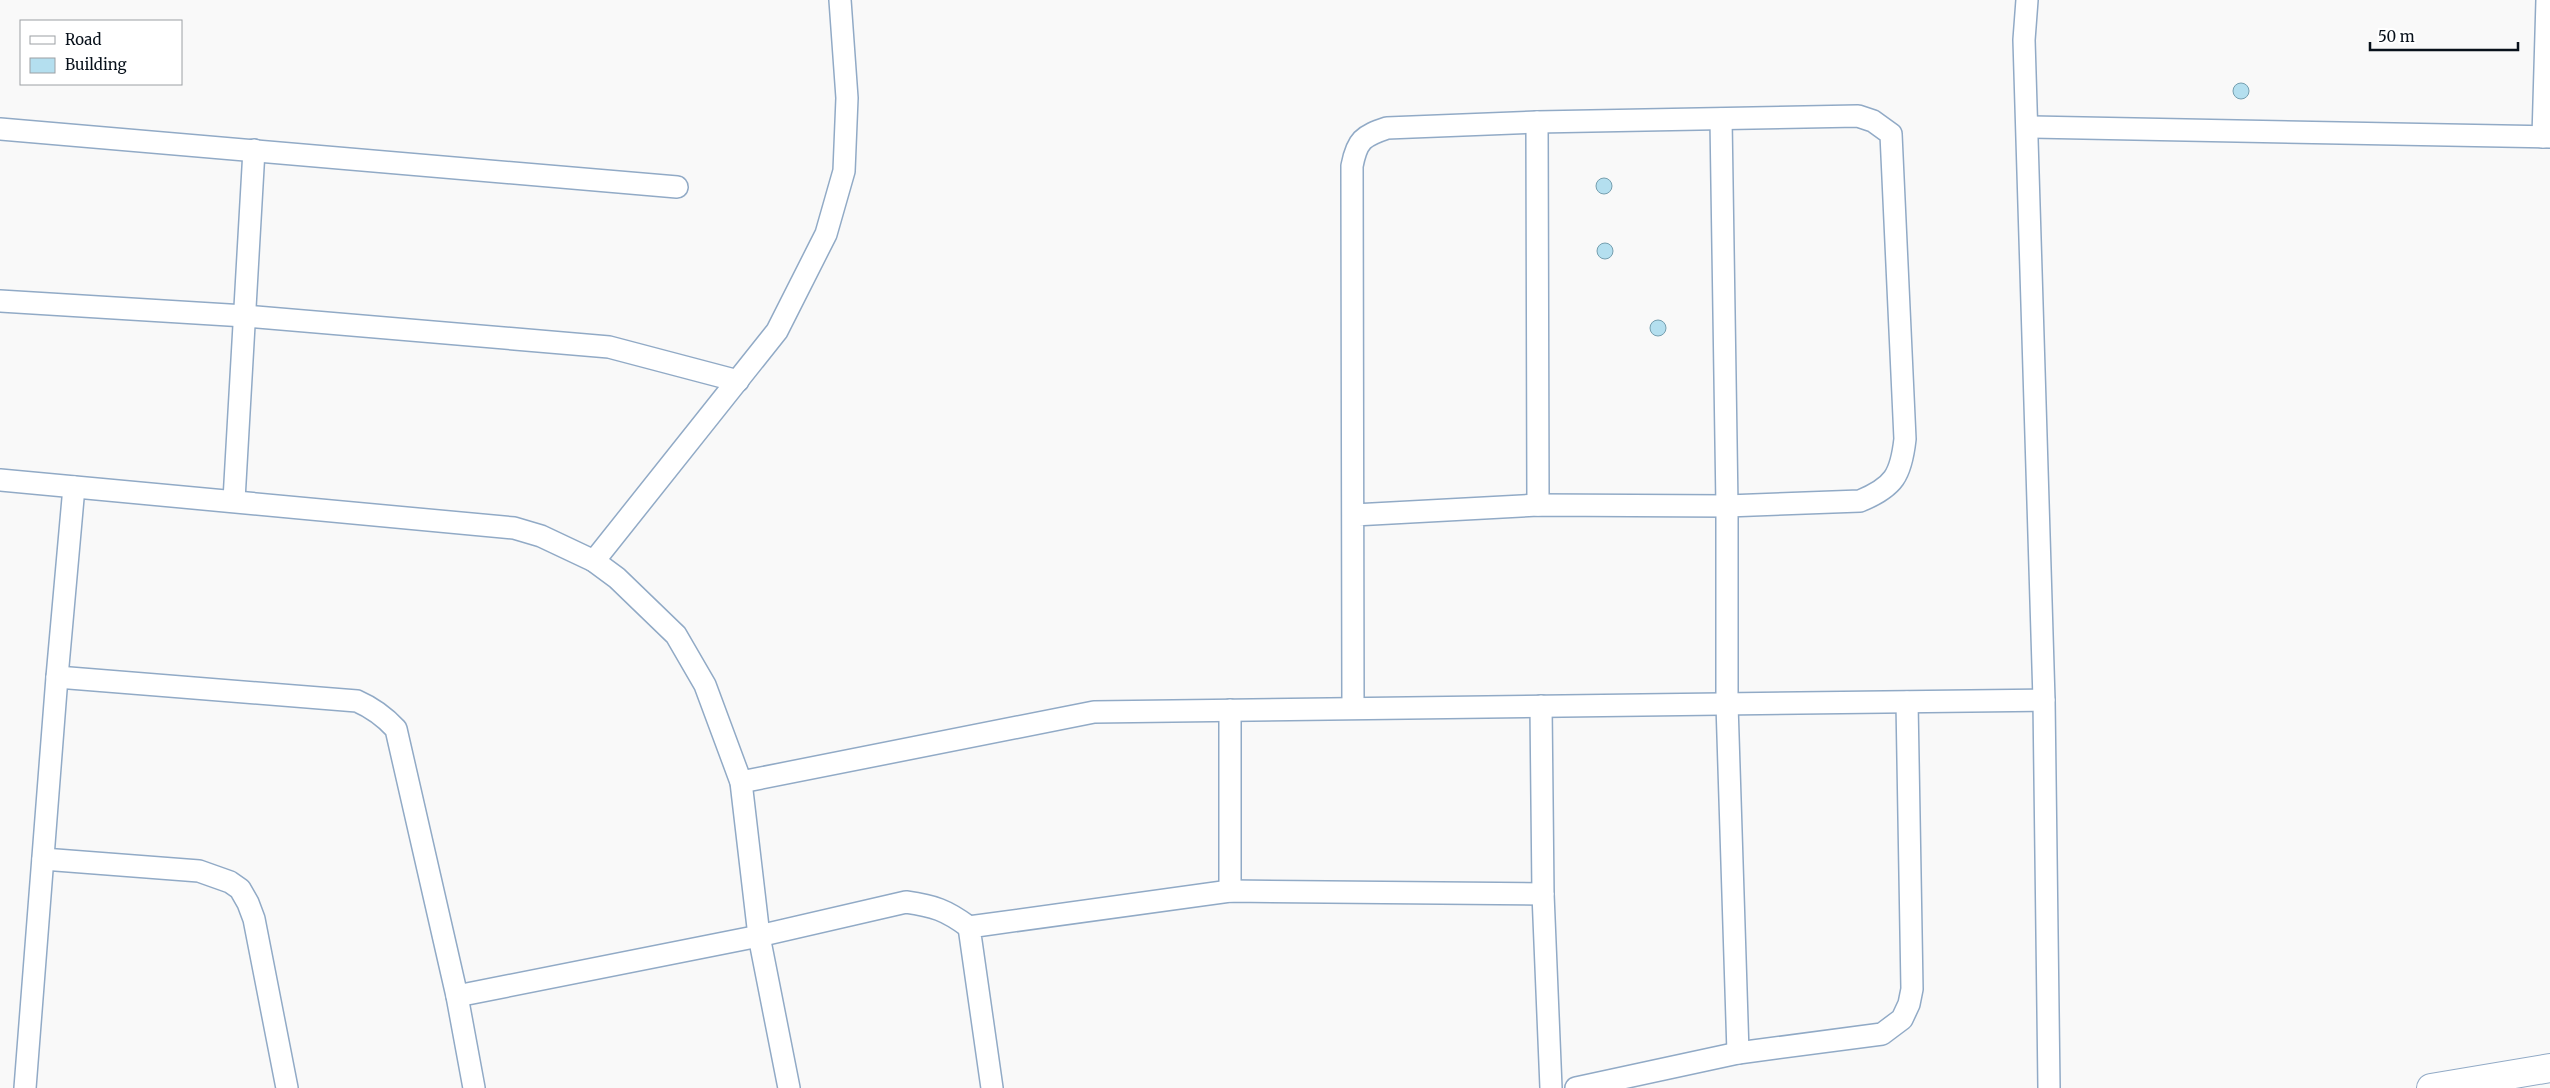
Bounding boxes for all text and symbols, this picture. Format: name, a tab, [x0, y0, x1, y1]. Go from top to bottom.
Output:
legend	[20, 20, 182, 85]
scale bar	[2370, 20, 2518, 52]
text: 50 m	[2378, 27, 2415, 46]
text: Road	[65, 30, 101, 49]
text: Building	[65, 55, 127, 74]

